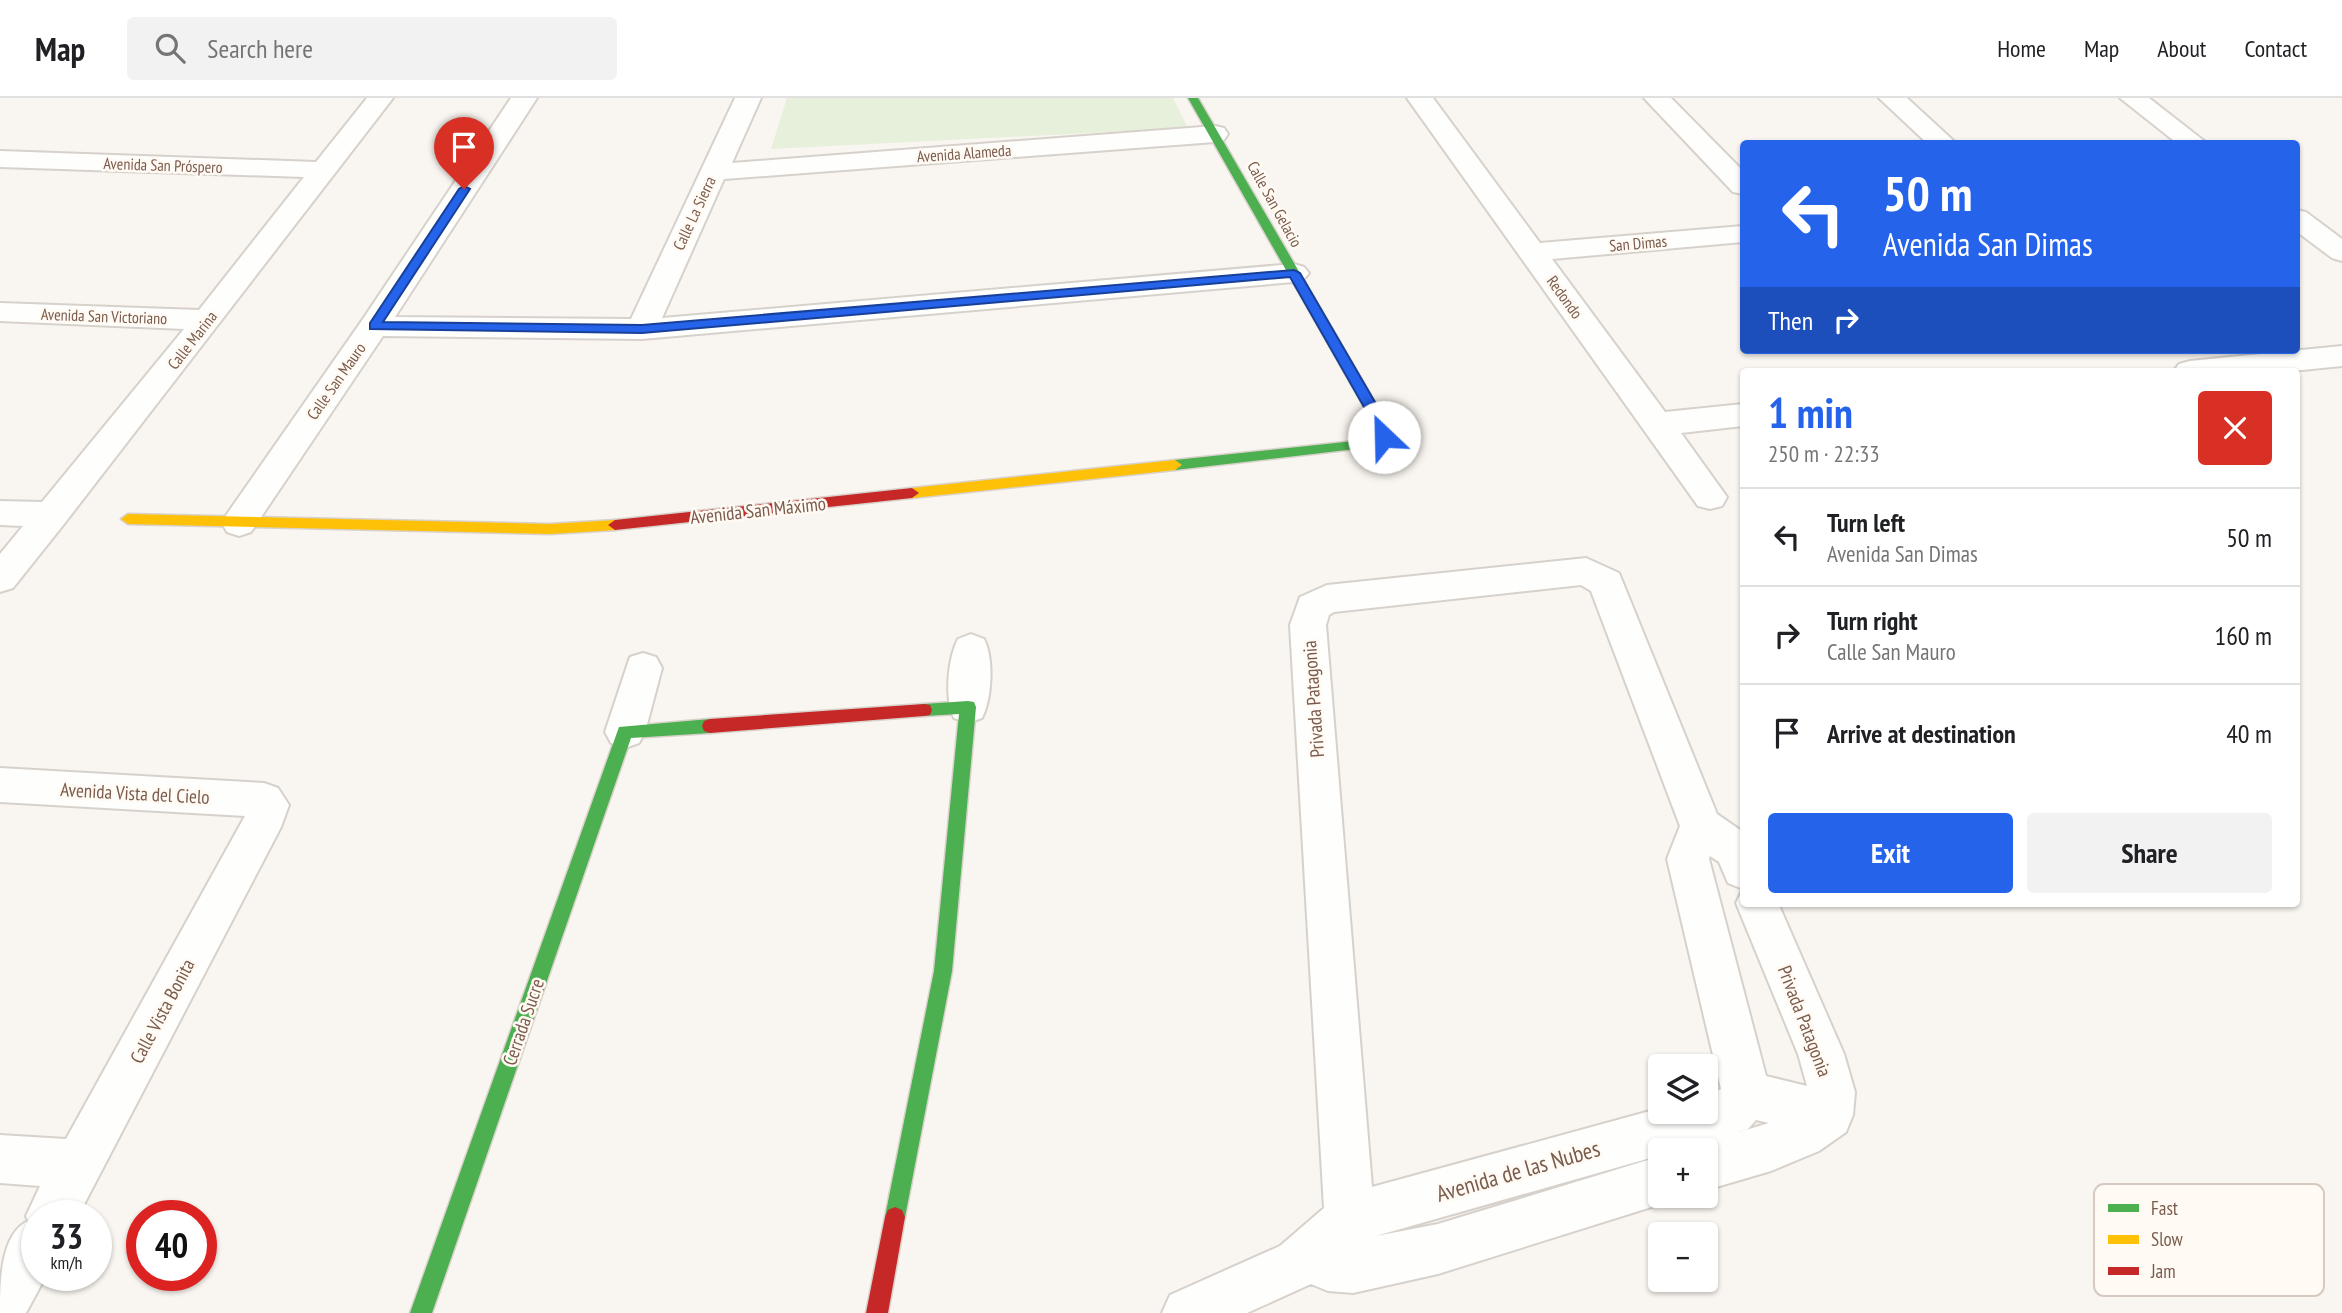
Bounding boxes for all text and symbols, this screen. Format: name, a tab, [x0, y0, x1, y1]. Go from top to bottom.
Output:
search box	[127, 17, 617, 80]
text: Map	[35, 27, 85, 70]
icon: search	[151, 29, 189, 67]
text: Search here	[207, 32, 313, 65]
text: Home	[1997, 33, 2046, 64]
text: Map	[2084, 33, 2119, 64]
text: About	[2157, 33, 2206, 64]
text: Contact	[2244, 33, 2307, 64]
pin	[434, 117, 494, 189]
icon: arrive	[445, 128, 483, 166]
street label: Avenida Alameda	[916, 140, 1012, 166]
street label: Avenida San Próspero	[103, 153, 223, 177]
street label: Calle San Gelacio	[1243, 157, 1307, 251]
text: 50 m	[1883, 161, 1972, 225]
icon: left	[1768, 168, 1859, 259]
street label: Calle La Sierra	[668, 173, 720, 253]
text: Avenida San Dimas	[1883, 223, 2093, 265]
street label: San Dimas	[1608, 231, 1668, 255]
street label: Redondo	[1543, 272, 1587, 323]
icon: right	[1827, 301, 1865, 339]
street label: Avenida San Victoriano	[41, 304, 168, 328]
text: Then	[1768, 304, 1813, 337]
street label: Calle Marina	[163, 307, 221, 373]
street label: Calle San Mauro	[302, 339, 370, 423]
text: 1 min	[1768, 385, 1853, 440]
button: close	[2198, 391, 2272, 465]
position arrow	[1347, 400, 1421, 474]
text: 250 m · 22:33	[1768, 439, 1880, 468]
street label: Avenida San Máximo	[689, 491, 827, 529]
text: Turn left	[1827, 506, 1905, 539]
icon: left	[1768, 518, 1806, 556]
text: 50 m	[2226, 521, 2272, 554]
text: Avenida San Dimas	[1827, 539, 1978, 568]
text: Turn right	[1827, 604, 1918, 637]
icon: right	[1768, 616, 1806, 654]
text: 160 m	[2214, 619, 2272, 652]
text: Calle San Mauro	[1827, 637, 1956, 666]
street label: Privada Patagonia	[1297, 640, 1329, 758]
icon: arrive	[1768, 714, 1806, 752]
text: Arrive at destination	[1827, 717, 2016, 750]
text: 40 m	[2226, 717, 2272, 750]
street label: Avenida Vista del Cielo	[60, 777, 210, 809]
button: Exit	[1768, 813, 2013, 893]
button: Share	[2027, 813, 2272, 893]
street label: Calle Vista Bonita	[124, 955, 200, 1067]
street label: Privada Patagonia	[1773, 962, 1837, 1080]
street label: Cerrada Sucre	[497, 975, 549, 1068]
map controls	[1648, 1054, 1718, 1292]
button: layers	[1648, 1054, 1718, 1124]
street label: Avenida de las Nubes	[1433, 1133, 1603, 1208]
button: +	[1648, 1138, 1718, 1208]
legend	[2094, 1184, 2324, 1296]
text: Fast	[2151, 1196, 2179, 1220]
speed limit sign: 40	[126, 1200, 217, 1291]
text: 33	[50, 1213, 83, 1259]
button: −	[1648, 1222, 1718, 1292]
text: Slow	[2151, 1227, 2184, 1251]
text: km/h	[51, 1251, 82, 1274]
text: Jam	[2150, 1259, 2176, 1283]

